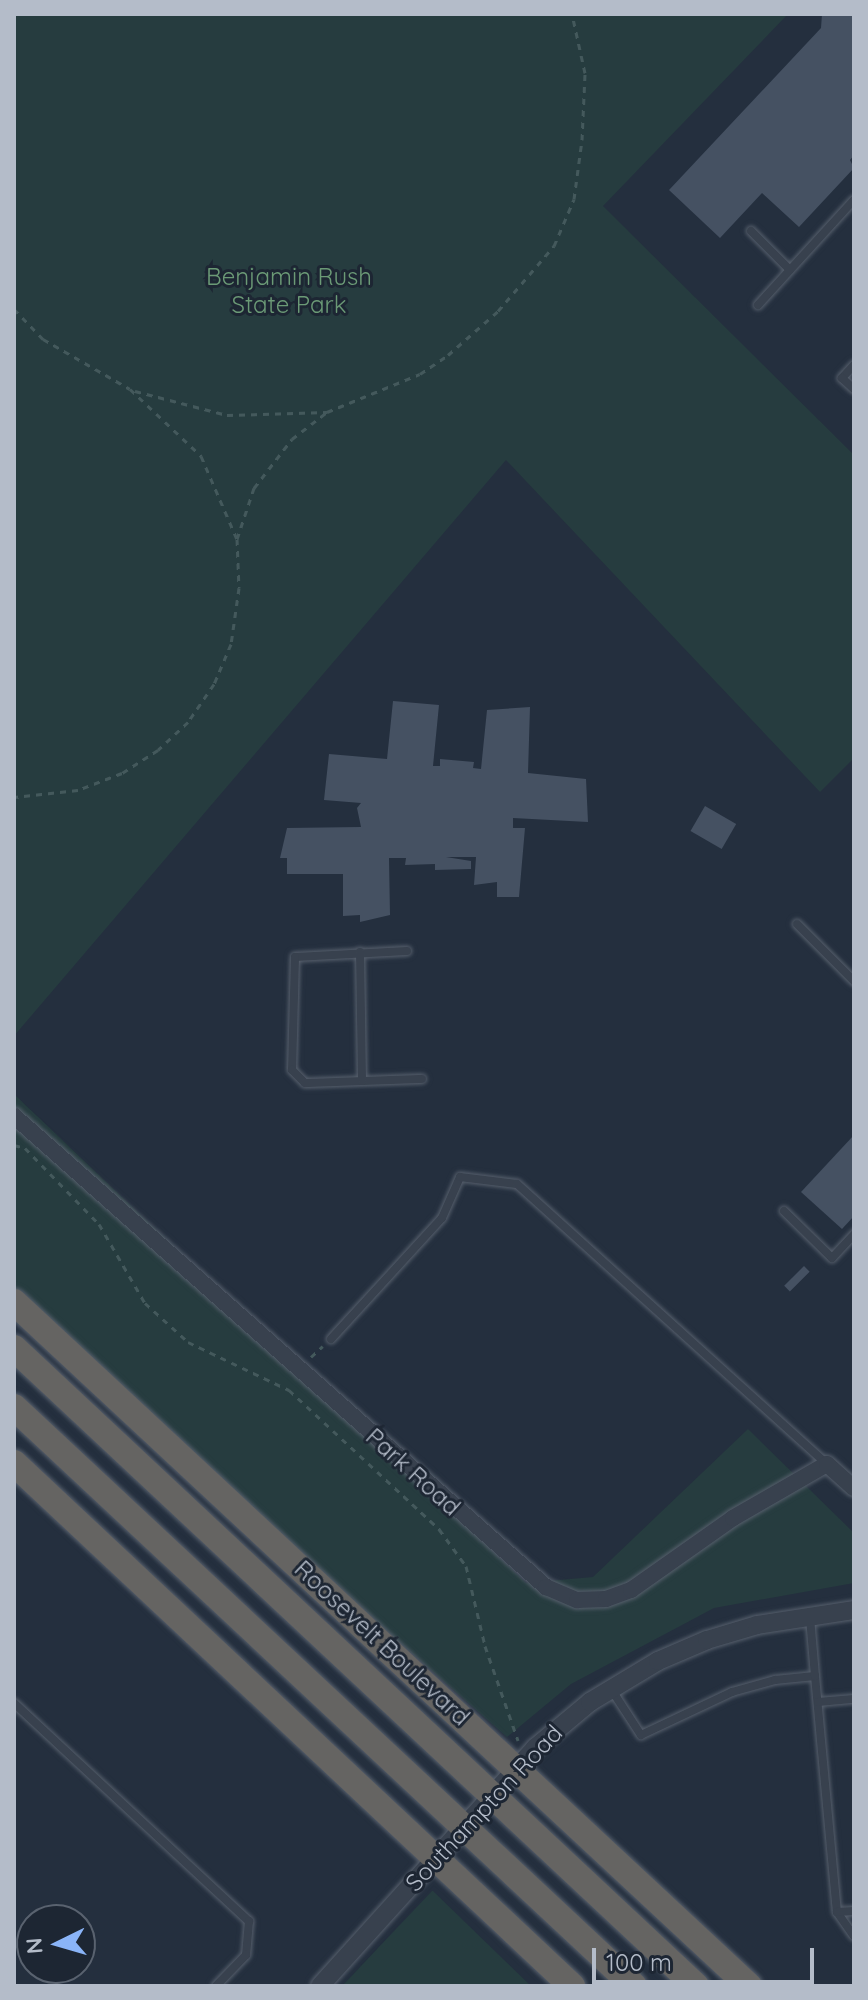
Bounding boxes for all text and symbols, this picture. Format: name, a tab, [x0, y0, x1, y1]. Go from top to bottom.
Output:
park label: Benjamin Rush State Park	[206, 263, 372, 319]
street label: Park Road	[360, 1422, 466, 1522]
street label: Roosevelt Boulevard	[288, 1554, 476, 1732]
street label: Southampton Road	[400, 1719, 568, 1897]
north arrow	[16, 1904, 96, 1984]
scale bar	[596, 1932, 818, 1982]
text: N	[19, 1937, 49, 1955]
text: 100 m	[606, 1947, 672, 1977]

